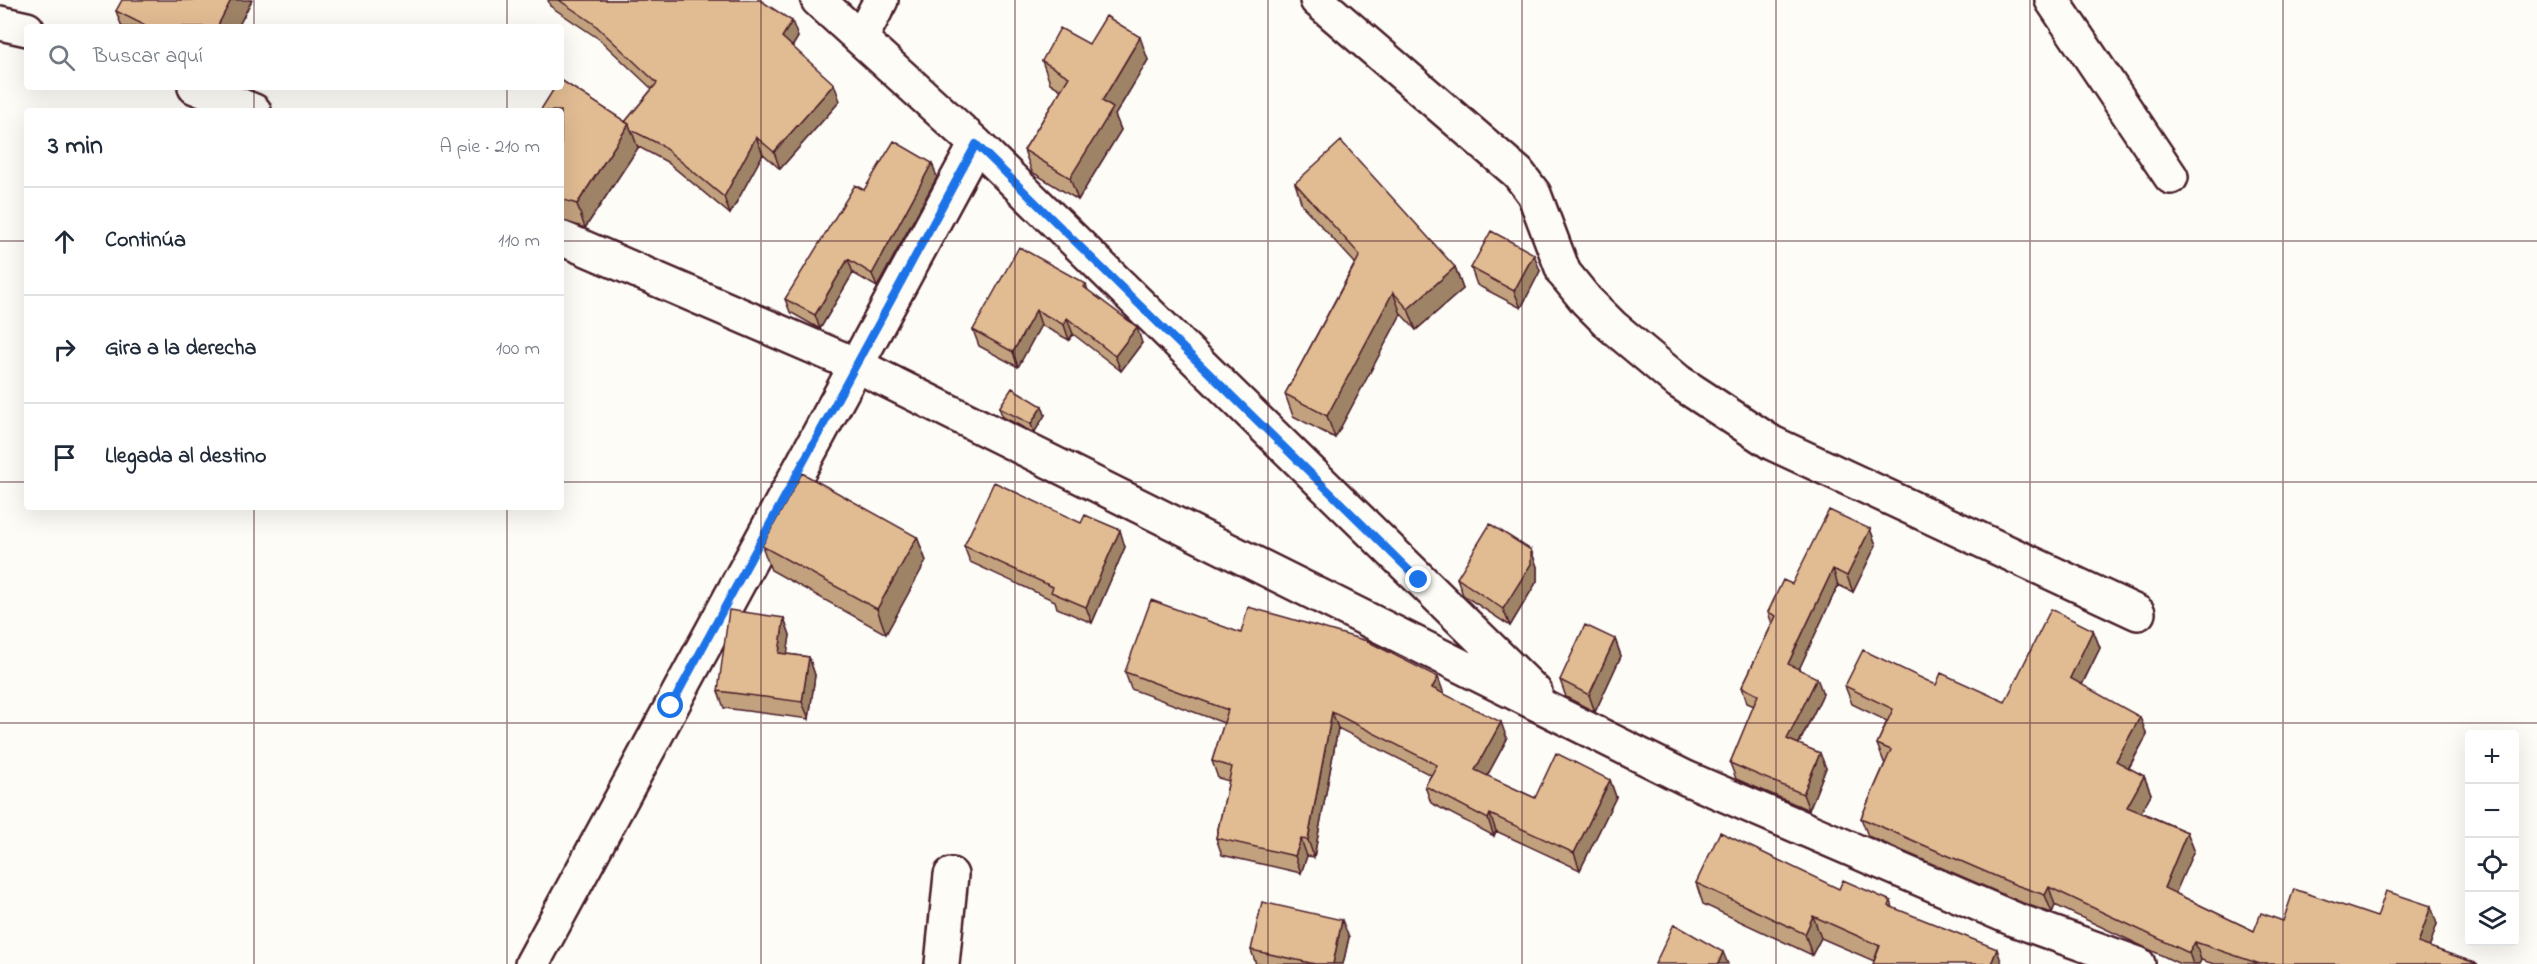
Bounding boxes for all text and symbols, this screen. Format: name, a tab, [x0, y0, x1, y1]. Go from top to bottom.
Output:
search box	[24, 24, 564, 90]
icon: search	[45, 41, 78, 74]
text: Buscar aquí	[93, 41, 203, 73]
text: 3 min	[48, 128, 103, 166]
text: A pie · 210 m	[440, 133, 540, 162]
icon: ahead	[48, 225, 81, 258]
text: Continúa	[105, 225, 186, 257]
text: 110 m	[498, 227, 540, 256]
icon: right	[48, 333, 81, 366]
text: Gira a la derecha	[105, 333, 256, 365]
text: 100 m	[496, 335, 540, 364]
icon: arrive	[48, 441, 81, 474]
text: Llegada al destino	[105, 441, 266, 473]
route end	[1405, 566, 1431, 592]
route start	[657, 692, 683, 718]
map controls	[2465, 730, 2519, 946]
button: +	[2465, 730, 2519, 784]
button: −	[2465, 784, 2519, 838]
button: locate	[2465, 838, 2519, 892]
button: layers	[2465, 892, 2519, 946]

